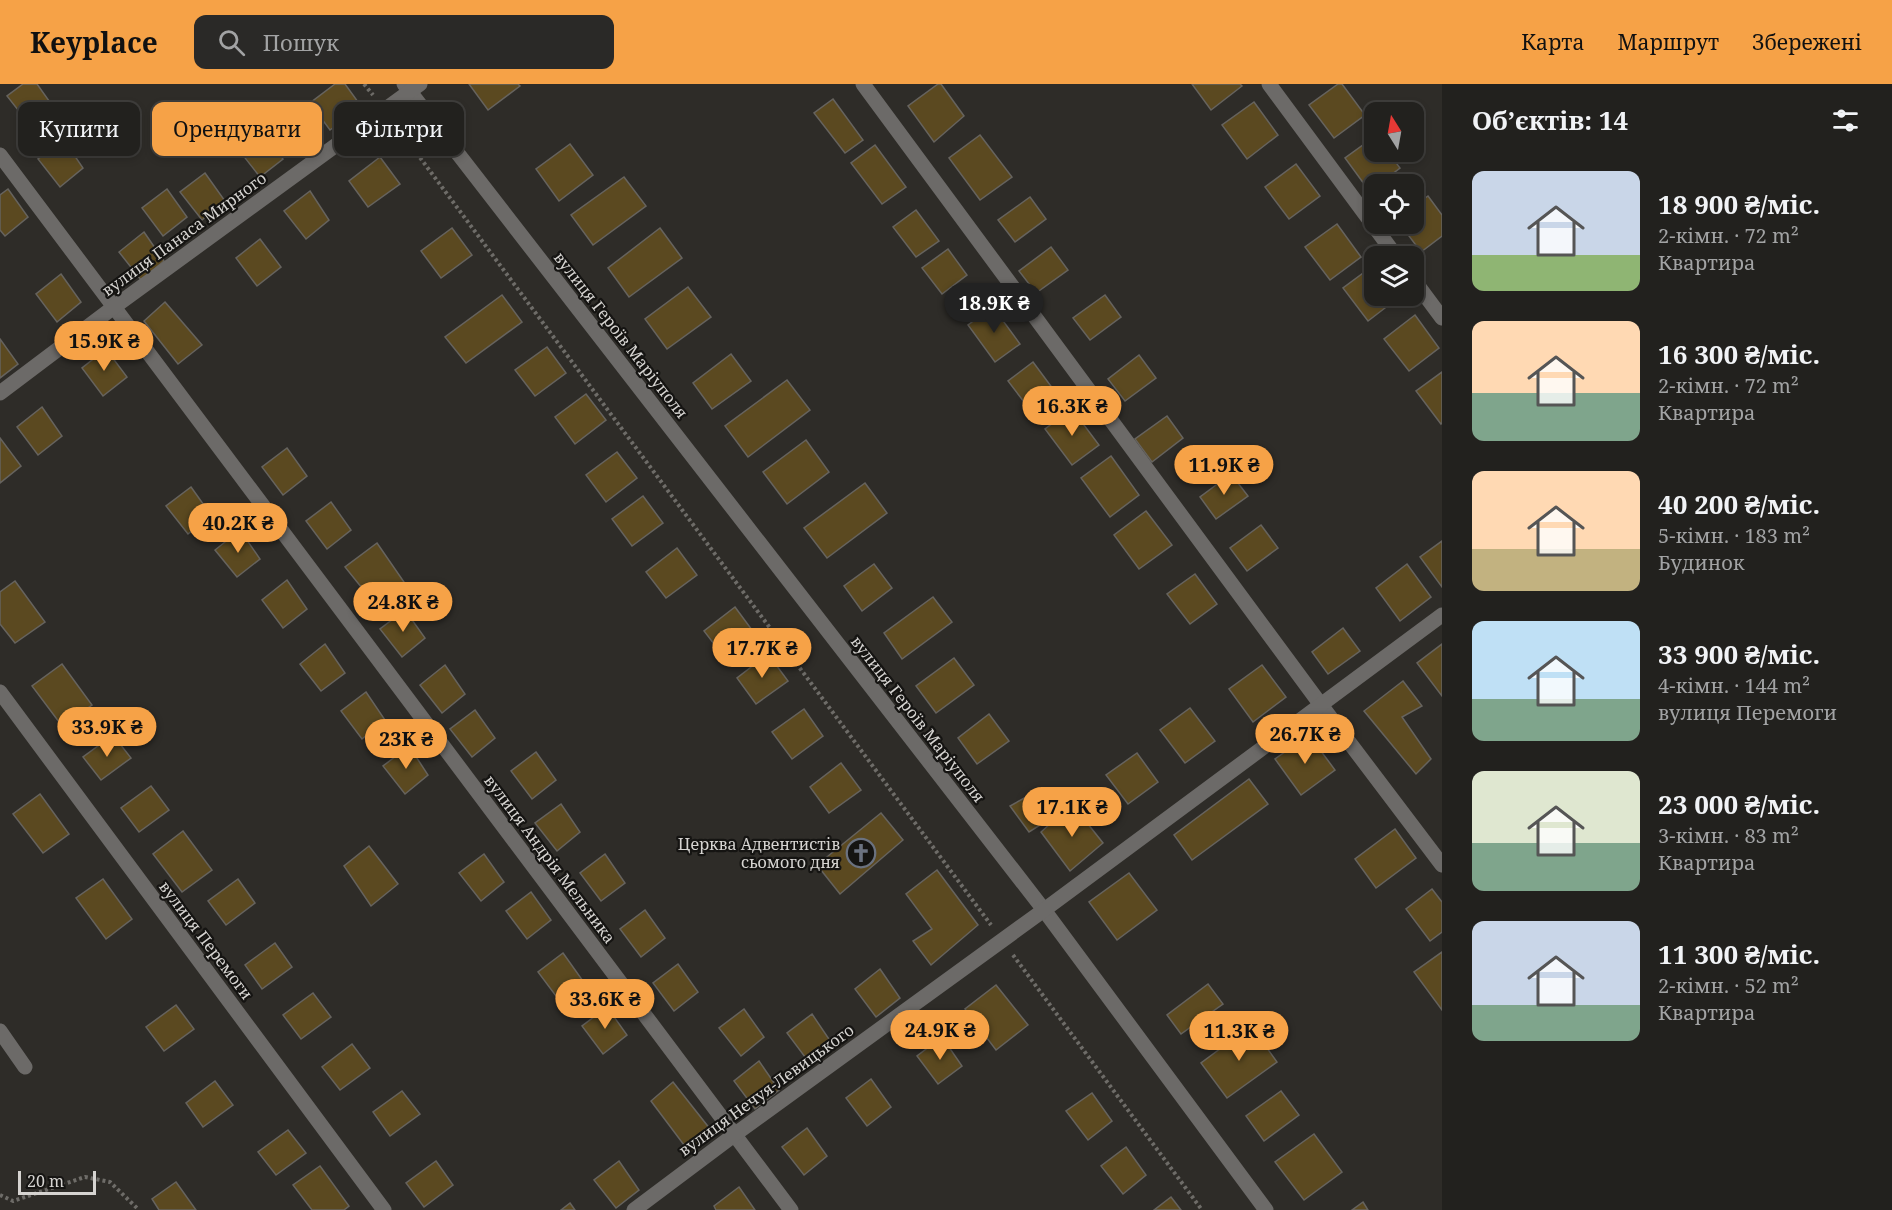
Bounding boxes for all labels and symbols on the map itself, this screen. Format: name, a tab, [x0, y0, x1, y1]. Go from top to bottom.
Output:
north arrow	[1364, 102, 1424, 162]
street label: вулиця Панаса Мирного	[97, 167, 271, 301]
street label: вулиця Героїв Маріуполя	[549, 247, 693, 423]
pin: 18.9K ₴	[939, 283, 1049, 334]
pin: 15.9K ₴	[49, 321, 159, 372]
pin: 16.3K ₴	[1017, 386, 1127, 437]
pin: 11.9K ₴	[1169, 445, 1279, 496]
pin: 40.2K ₴	[183, 503, 293, 554]
pin: 24.8K ₴	[348, 582, 458, 633]
pin: 17.7K ₴	[707, 628, 817, 679]
street label: вулиця Героїв Маріуполя	[846, 631, 990, 807]
pin: 33.9K ₴	[52, 707, 162, 758]
pin: 26.7K ₴	[1250, 714, 1360, 765]
pin: 23K ₴	[364, 719, 448, 770]
street label: вулиця Андрія Мельника	[479, 770, 621, 948]
pin: 17.1K ₴	[1017, 787, 1127, 838]
place label: Церква Адвентистів сьомого дня	[678, 833, 840, 873]
church icon: Церква Адвентистів сьомого дня	[845, 837, 877, 869]
street label: вулиця Перемоги	[154, 876, 258, 1004]
pin: 33.6K ₴	[550, 979, 660, 1030]
pin: 24.9K ₴	[885, 1010, 995, 1061]
pin: 11.3K ₴	[1184, 1011, 1294, 1062]
street label: вулиця Нечуя-Левицького	[674, 1019, 858, 1161]
scale bar	[18, 1168, 96, 1196]

